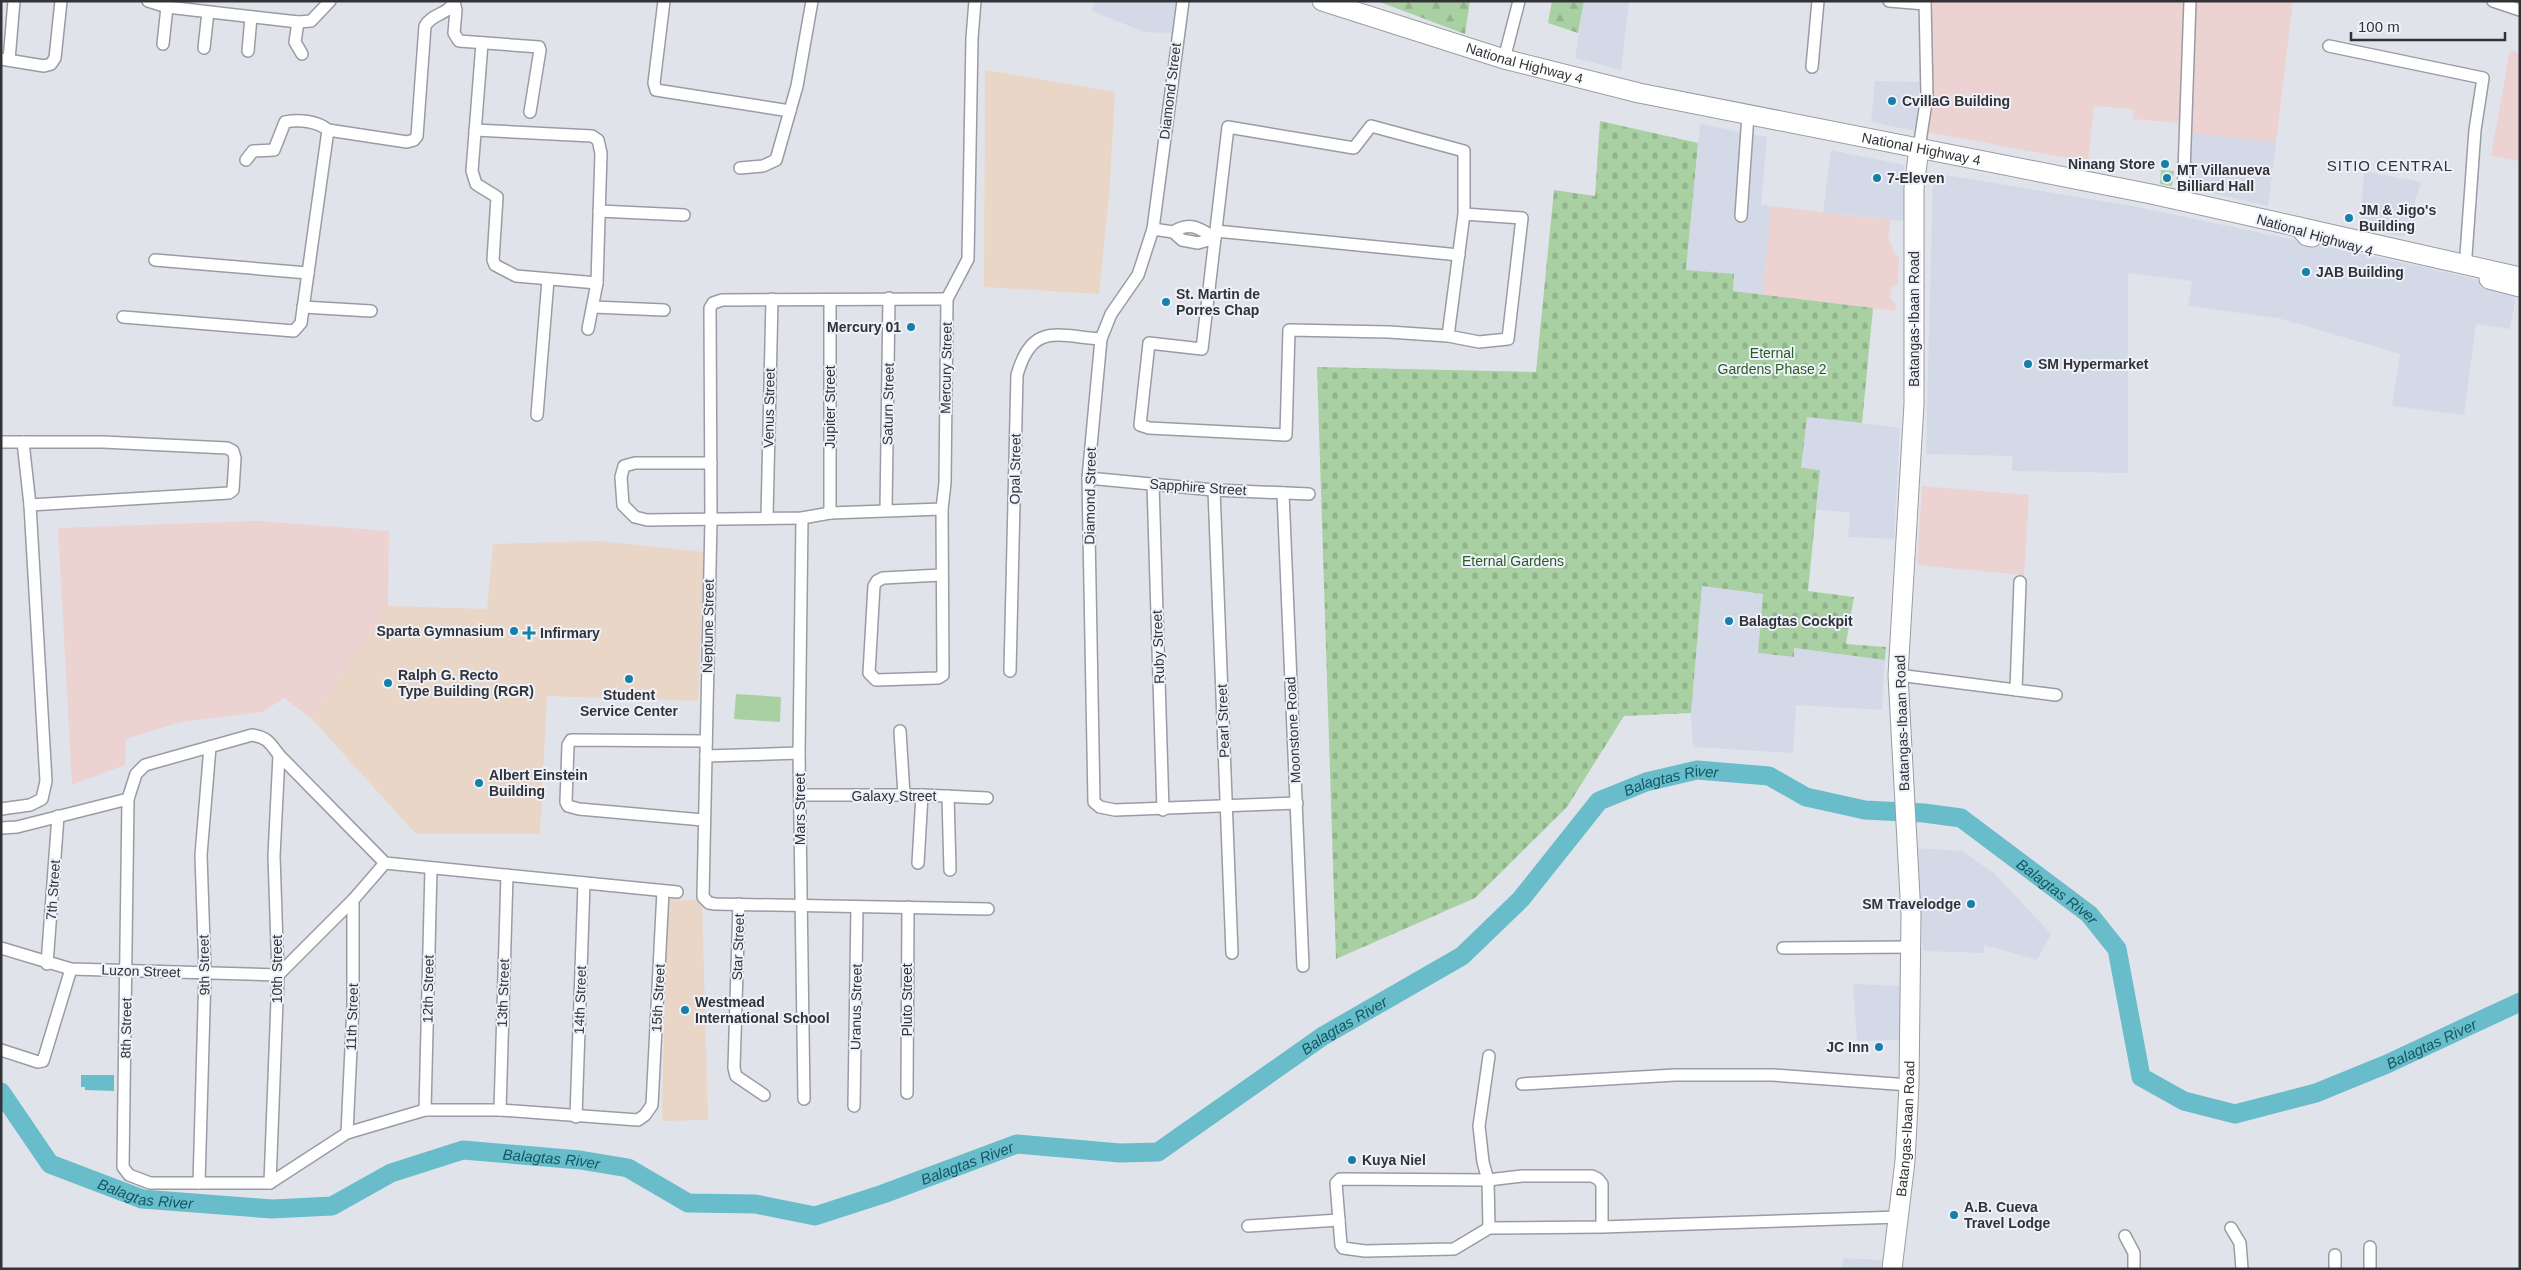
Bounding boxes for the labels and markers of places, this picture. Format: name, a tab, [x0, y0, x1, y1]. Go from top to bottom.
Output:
place label: CvillaG Building	[1902, 93, 2010, 109]
marker: CvillaG Building	[1886, 95, 1898, 107]
place label: Ninang Store	[2068, 156, 2155, 172]
marker: Ninang Store	[2159, 158, 2171, 170]
place label: MT Villanueva Billiard Hall	[2177, 162, 2270, 194]
place label: 7-Eleven	[1887, 170, 1945, 186]
marker: 7-Eleven	[1871, 172, 1883, 184]
marker: MT Villanueva Billiard Hall	[2161, 172, 2173, 184]
place label: JM & Jigo's Building	[2359, 202, 2436, 234]
marker: JM & Jigo's Building	[2343, 212, 2355, 224]
place label: JAB Building	[2316, 264, 2404, 280]
marker: JAB Building	[2300, 266, 2312, 278]
place label: St. Martin de Porres Chap	[1176, 286, 1260, 318]
marker: St. Martin de Porres Chap	[1160, 296, 1172, 308]
place label: Mercury 01	[827, 319, 901, 335]
marker: Mercury 01	[905, 321, 917, 333]
place label: SM Hypermarket	[2038, 356, 2149, 372]
marker: SM Hypermarket	[2022, 358, 2034, 370]
place label: Balagtas Cockpit	[1739, 613, 1853, 629]
marker: Balagtas Cockpit	[1723, 615, 1735, 627]
place label: Sparta Gymnasium	[376, 623, 504, 639]
marker: Sparta Gymnasium	[508, 625, 520, 637]
place label: Infirmary	[540, 625, 600, 641]
marker: Infirmary	[522, 626, 536, 640]
place label: Ralph G. Recto Type Building (RGR)	[398, 667, 534, 699]
marker: Student Service Center	[623, 673, 635, 685]
marker: Ralph G. Recto Type Building (RGR)	[382, 677, 394, 689]
place label: Student Service Center	[580, 687, 679, 719]
place label: Albert Einstein Building	[489, 767, 588, 799]
marker: Albert Einstein Building	[473, 777, 485, 789]
place label: SM Travelodge	[1862, 896, 1961, 912]
marker: SM Travelodge	[1965, 898, 1977, 910]
place label: Westmead International School	[695, 994, 830, 1026]
marker: Westmead International School	[679, 1004, 691, 1016]
place label: JC Inn	[1826, 1039, 1869, 1055]
marker: JC Inn	[1873, 1041, 1885, 1053]
place label: Kuya Niel	[1362, 1152, 1426, 1168]
marker: Kuya Niel	[1346, 1154, 1358, 1166]
place label: A.B. Cueva Travel Lodge	[1964, 1199, 2051, 1231]
marker: A.B. Cueva Travel Lodge	[1948, 1209, 1960, 1221]

